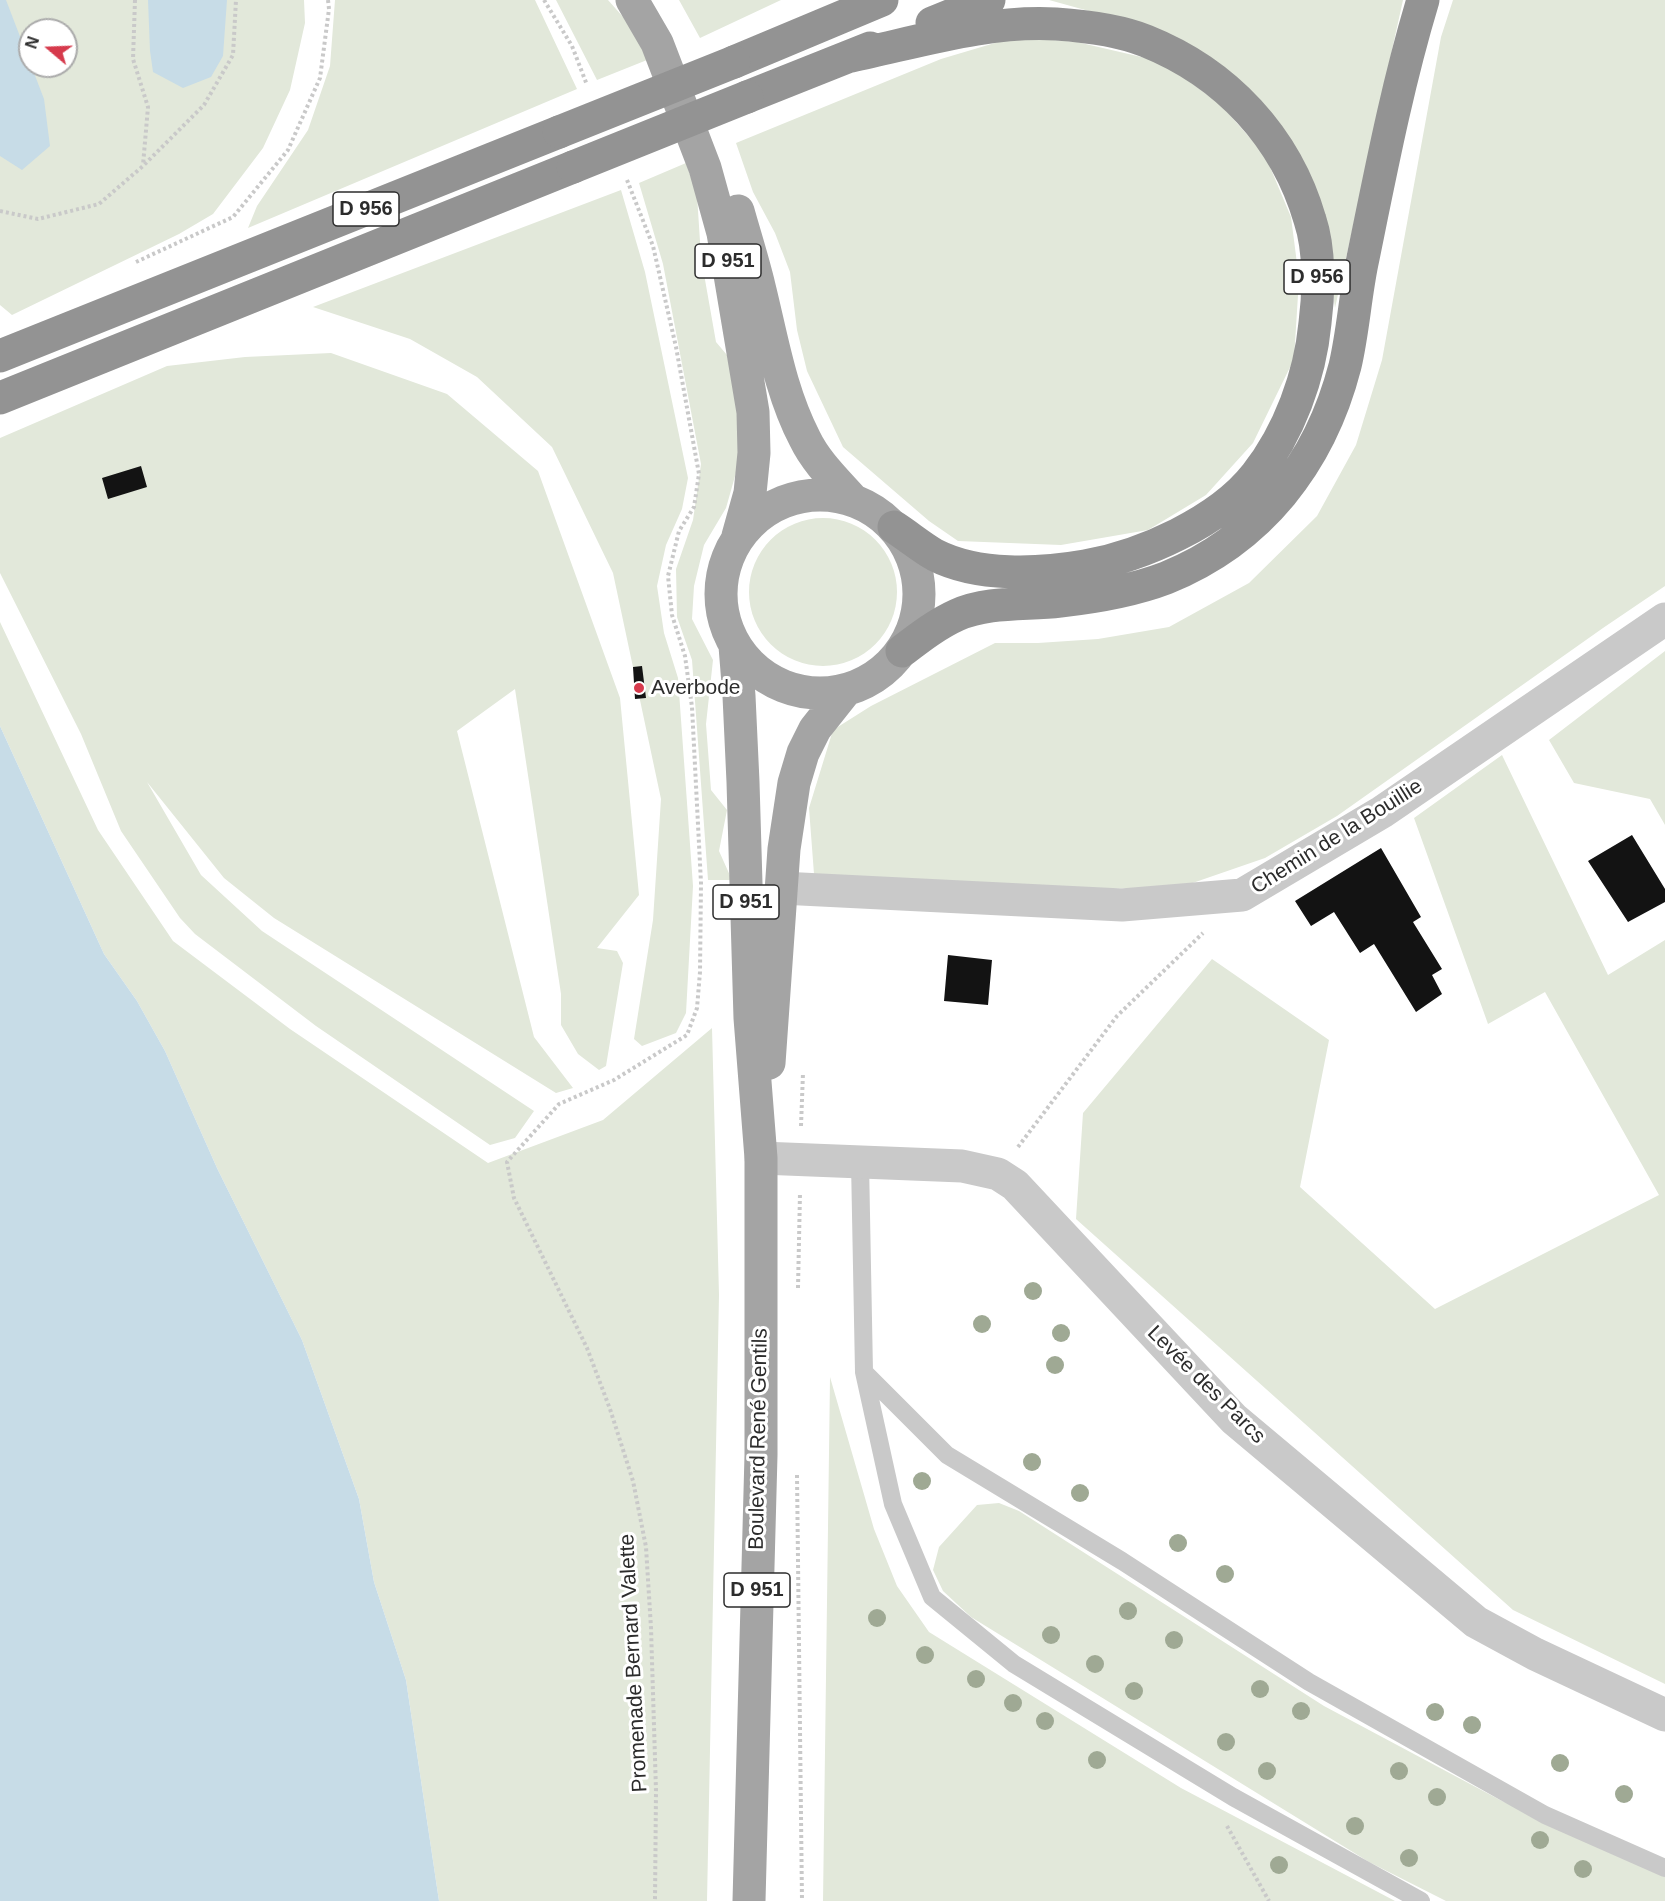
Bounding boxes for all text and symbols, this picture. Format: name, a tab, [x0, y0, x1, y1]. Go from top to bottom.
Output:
north arrow	[18, 18, 78, 78]
text: N	[22, 34, 42, 51]
road number: D 956	[333, 192, 399, 226]
road number: D 951	[695, 244, 761, 278]
road number: D 956	[1284, 260, 1350, 294]
place label: Averbode	[651, 675, 741, 701]
marker: Averbode	[632, 681, 646, 695]
street label: Chemin de la Bouillie	[1247, 774, 1427, 900]
road number: D 951	[713, 885, 779, 919]
street label: Levée des Parcs	[1142, 1321, 1270, 1449]
street label: Boulevard René Gentils	[744, 1328, 774, 1550]
street label: Promenade Bernard Valette	[615, 1533, 653, 1793]
road number: D 951	[724, 1573, 790, 1607]

